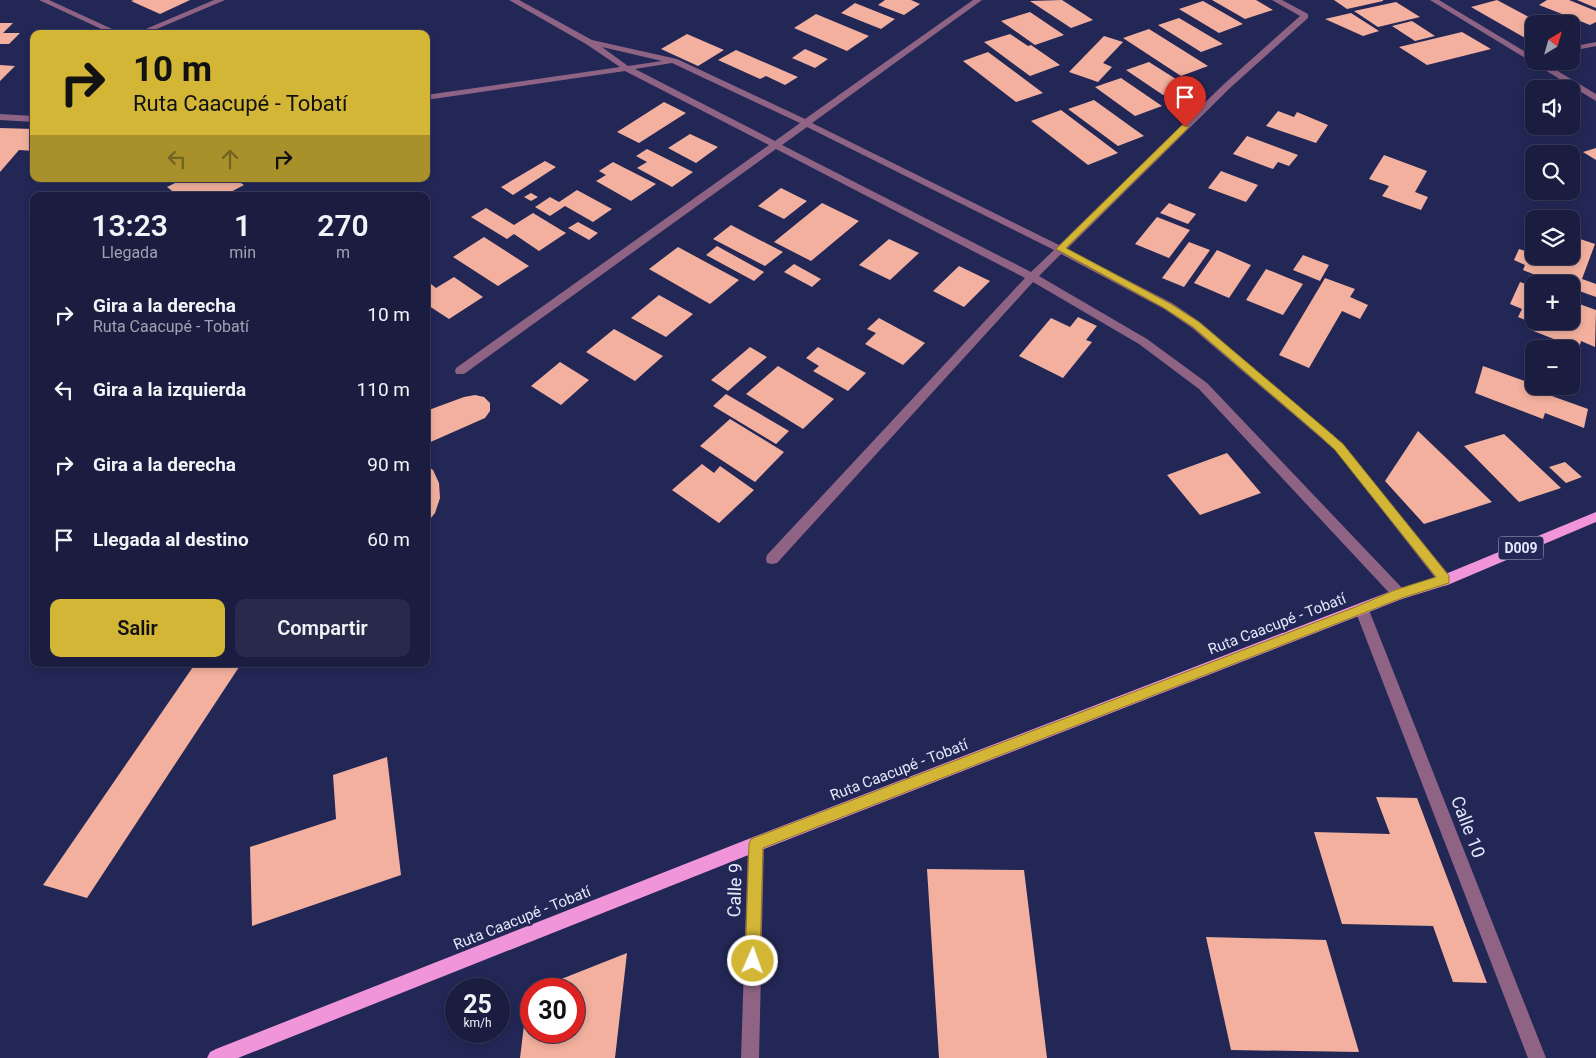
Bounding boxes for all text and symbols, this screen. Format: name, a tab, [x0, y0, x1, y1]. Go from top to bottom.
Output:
north arrow	[1525, 15, 1580, 70]
map controls	[1525, 15, 1580, 395]
text: 10 m	[133, 49, 212, 90]
icon: right	[50, 50, 115, 115]
pin	[1164, 76, 1206, 127]
button: sound	[1525, 80, 1580, 135]
icon: arrive	[1171, 83, 1199, 111]
text: Ruta Caacupé - Tobatí	[133, 91, 347, 116]
icon: left	[163, 145, 191, 173]
icon: ahead	[216, 145, 244, 173]
icon: right	[269, 145, 297, 173]
button: search	[1525, 145, 1580, 200]
text: 13:23	[91, 208, 168, 243]
text: 1	[234, 208, 251, 243]
text: 270	[317, 208, 369, 243]
button: layers	[1525, 210, 1580, 265]
text: Llegada	[101, 243, 158, 262]
text: min	[229, 243, 256, 262]
text: m	[336, 243, 350, 262]
button: +	[1525, 275, 1580, 330]
text: Gira a la derecha	[93, 294, 236, 317]
icon: right	[50, 301, 78, 329]
text: 10 m	[367, 303, 410, 326]
text: Ruta Caacupé - Tobatí	[93, 317, 249, 336]
button: −	[1525, 340, 1580, 395]
icon: left	[50, 376, 78, 404]
text: Gira a la izquierda	[93, 378, 246, 401]
text: 110 m	[357, 378, 410, 401]
icon: right	[50, 451, 78, 479]
text: Gira a la derecha	[93, 453, 236, 476]
text: 90 m	[367, 453, 410, 476]
icon: arrive	[50, 526, 78, 554]
text: Llegada al destino	[93, 528, 249, 551]
text: 60 m	[367, 528, 410, 551]
road number: D009	[1498, 536, 1544, 560]
street label: Ruta Caacupé - Tobatí	[1206, 589, 1350, 659]
button: Salir	[50, 599, 225, 657]
button: Compartir	[235, 599, 410, 657]
street label: Ruta Caacupé - Tobatí	[828, 735, 972, 805]
street label: Calle 10	[1447, 793, 1490, 861]
street label: Calle 9	[723, 862, 746, 918]
street label: Ruta Caacupé - Tobatí	[451, 882, 594, 954]
position arrow	[726, 934, 778, 986]
speed limit sign: 30	[520, 978, 585, 1043]
text: 25	[463, 990, 492, 1019]
text: km/h	[463, 1016, 492, 1030]

